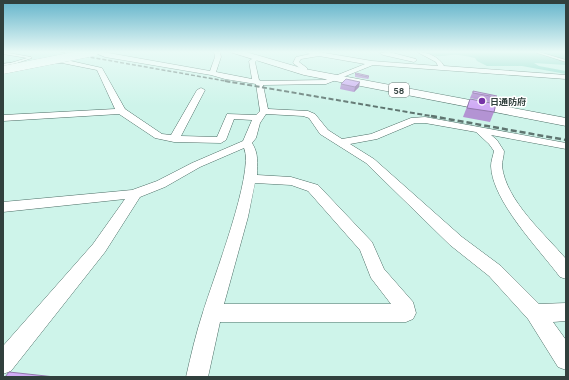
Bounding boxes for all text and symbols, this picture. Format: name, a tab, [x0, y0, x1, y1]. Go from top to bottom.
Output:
road number: 58	[389, 83, 409, 97]
place label: 日通防府	[490, 95, 526, 108]
marker: 日通防府	[477, 96, 487, 106]

